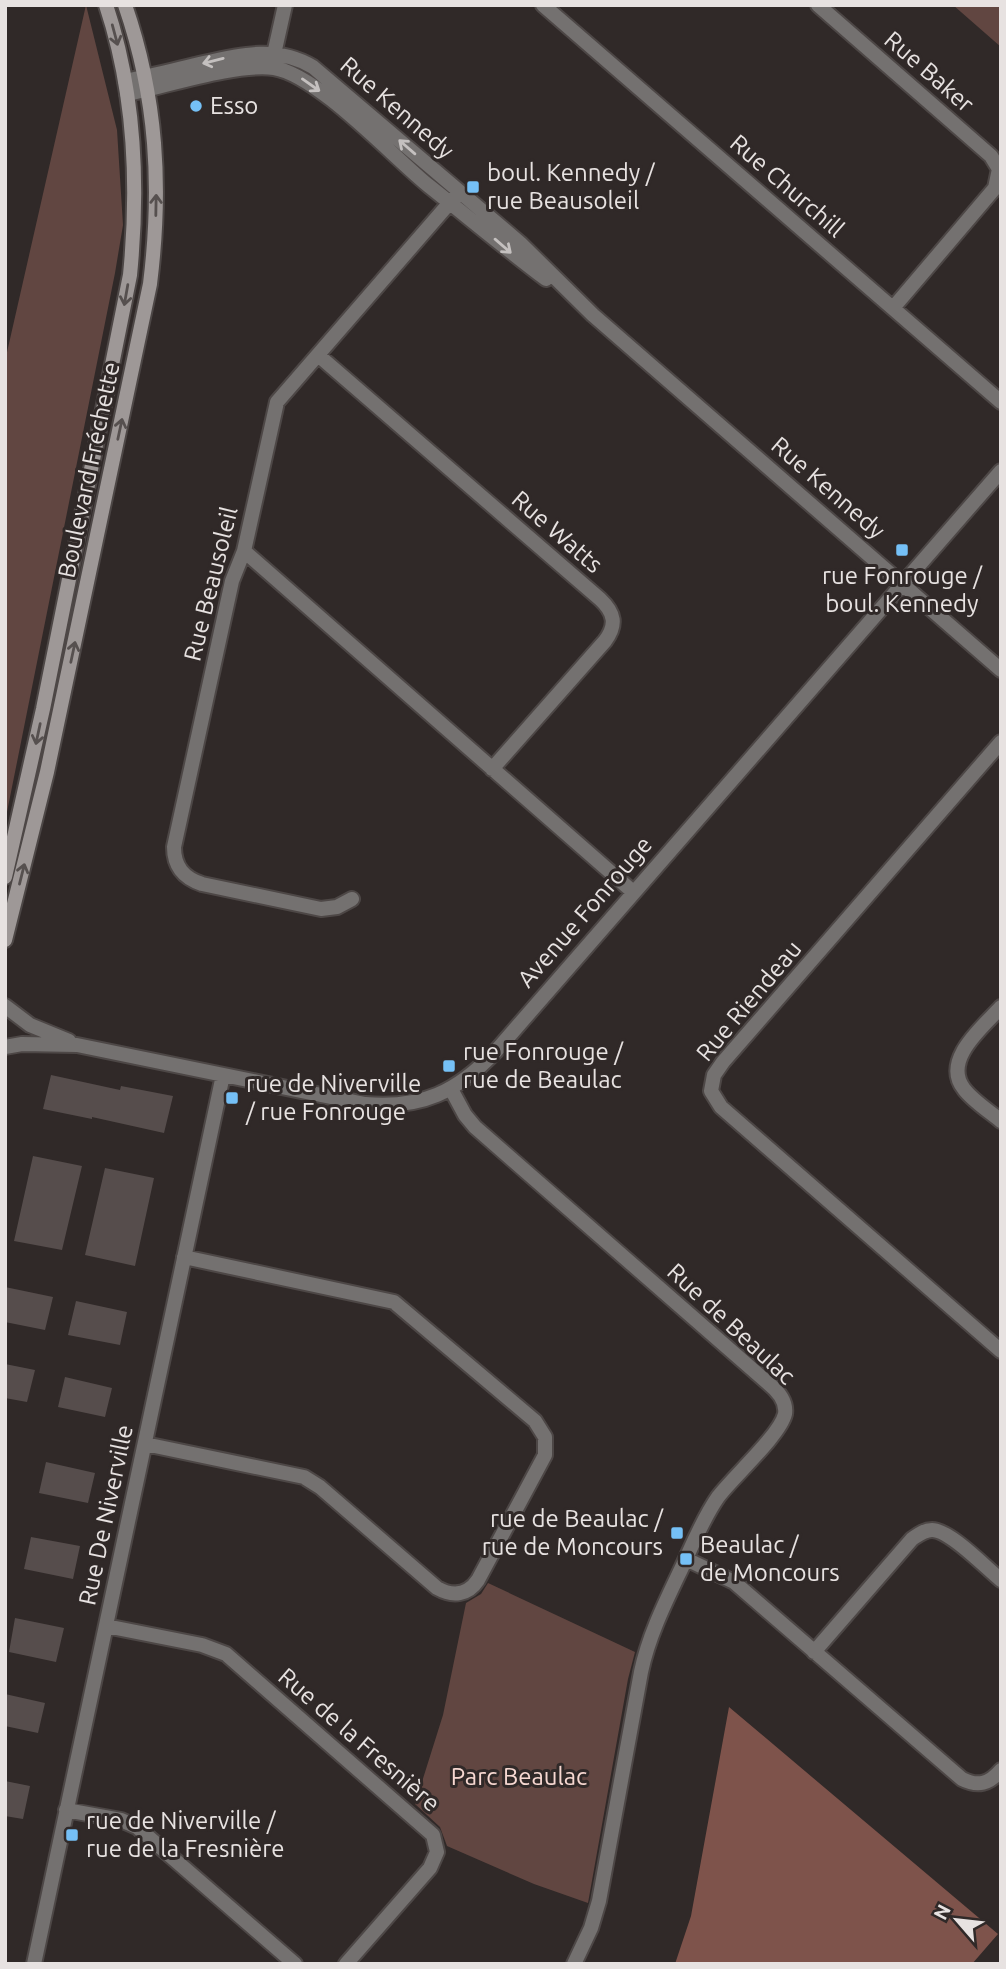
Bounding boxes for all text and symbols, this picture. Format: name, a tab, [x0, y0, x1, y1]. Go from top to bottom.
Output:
one-way arrow	[109, 23, 122, 46]
street label: Rue Baker	[879, 26, 979, 118]
street label: Rue Kennedy	[335, 51, 460, 164]
one-way arrow	[202, 55, 225, 68]
one-way arrow	[301, 78, 320, 92]
place label: Esso	[210, 92, 258, 119]
marker: Esso	[188, 98, 204, 114]
street label: Rue Churchill	[725, 129, 850, 242]
one-way arrow	[399, 139, 417, 155]
place label: boul. Kennedy / rue Beausoleil	[487, 159, 656, 214]
marker: boul. Kennedy / rue Beausoleil	[465, 179, 481, 195]
one-way arrow	[149, 194, 163, 217]
one-way arrow	[493, 238, 511, 254]
one-way arrow	[119, 283, 132, 306]
street label: Boulevard Fréchette	[52, 360, 125, 580]
one-way arrow	[113, 418, 127, 441]
street label: Rue Kennedy	[766, 431, 891, 544]
street label: Rue Watts	[507, 485, 608, 578]
street label: Rue Beausoleil	[178, 504, 243, 664]
marker: rue Fonrouge / boul. Kennedy	[894, 542, 910, 558]
place label: rue Fonrouge / boul. Kennedy	[822, 562, 983, 617]
one-way arrow	[67, 641, 80, 664]
one-way arrow	[30, 722, 44, 745]
street label: Avenue Fonrouge	[512, 831, 657, 992]
one-way arrow	[17, 863, 30, 885]
street label: Rue Riendeau	[691, 935, 807, 1066]
place label: rue Fonrouge / rue de Beaulac	[463, 1038, 624, 1093]
marker: rue Fonrouge / rue de Beaulac	[441, 1058, 457, 1074]
place label: rue de Niverville / rue Fonrouge	[245, 1070, 421, 1125]
marker: rue de Niverville / rue Fonrouge	[224, 1090, 240, 1106]
street label: Rue de Beaulac	[662, 1258, 801, 1390]
street label: Rue De Niverville	[73, 1422, 138, 1608]
place label: rue de Beaulac / rue de Moncours	[482, 1505, 664, 1560]
marker: rue de Beaulac / rue de Moncours	[669, 1525, 685, 1541]
place label: Beaulac / de Moncours	[700, 1531, 840, 1586]
marker: Beaulac / de Moncours	[678, 1551, 694, 1567]
street label: Rue de la Fresnière	[273, 1662, 445, 1817]
park label: Parc Beaulac	[451, 1763, 587, 1790]
place label: rue de Niverville / rue de la Fresnière	[86, 1807, 285, 1862]
marker: rue de Niverville / rue de la Fresnière	[64, 1827, 80, 1843]
north arrow	[922, 1885, 992, 1955]
text: N	[929, 1901, 955, 1923]

